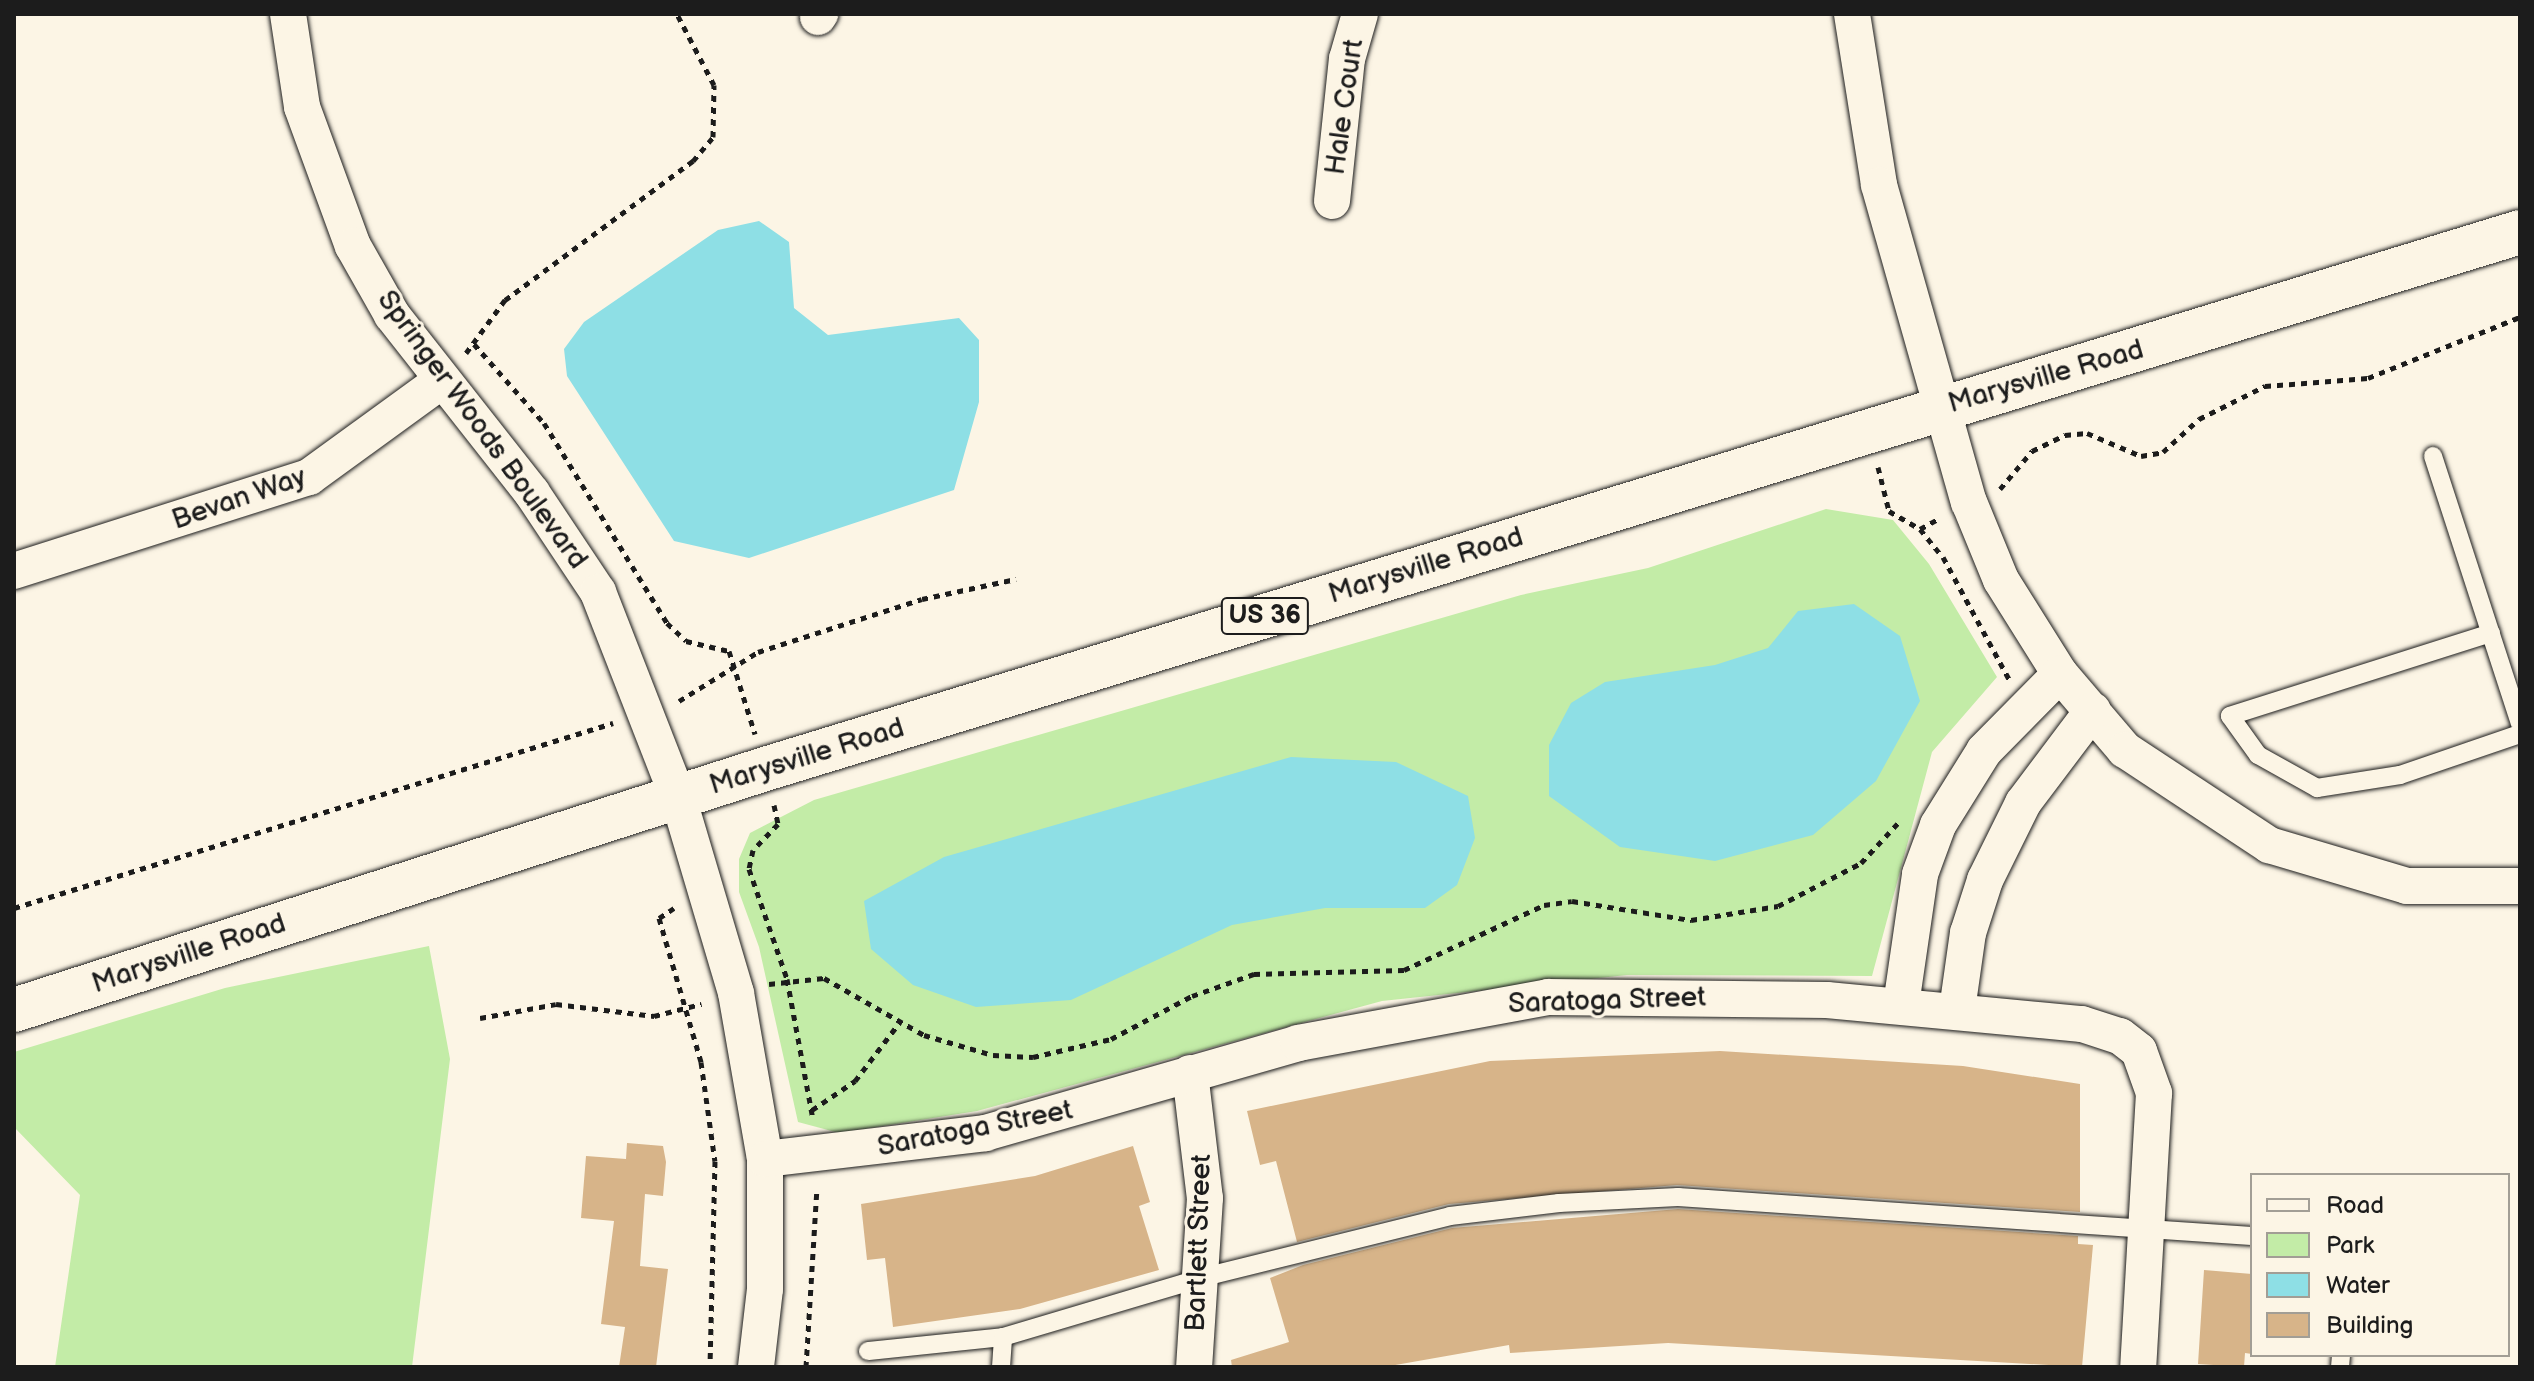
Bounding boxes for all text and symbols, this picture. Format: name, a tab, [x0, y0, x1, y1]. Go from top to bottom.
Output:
street label: Hale Court	[1319, 37, 1371, 177]
street label: Springer Woods Boulevard	[369, 284, 595, 576]
street label: Marysville Road	[1944, 333, 2148, 421]
street label: Bevan Way	[167, 460, 311, 538]
street label: Marysville Road	[1325, 520, 1527, 612]
road number: US 36	[1219, 594, 1311, 638]
street label: Marysville Road	[706, 711, 908, 803]
street label: Marysville Road	[88, 907, 290, 1001]
street label: Saratoga Street	[1507, 981, 1707, 1021]
street label: Saratoga Street	[874, 1094, 1076, 1164]
street label: Bartlett Street	[1179, 1153, 1219, 1333]
legend	[2250, 1173, 2510, 1357]
text: Road	[2326, 1191, 2384, 1220]
text: Park	[2326, 1231, 2374, 1260]
text: Water	[2326, 1271, 2390, 1300]
text: Building	[2326, 1311, 2413, 1340]

